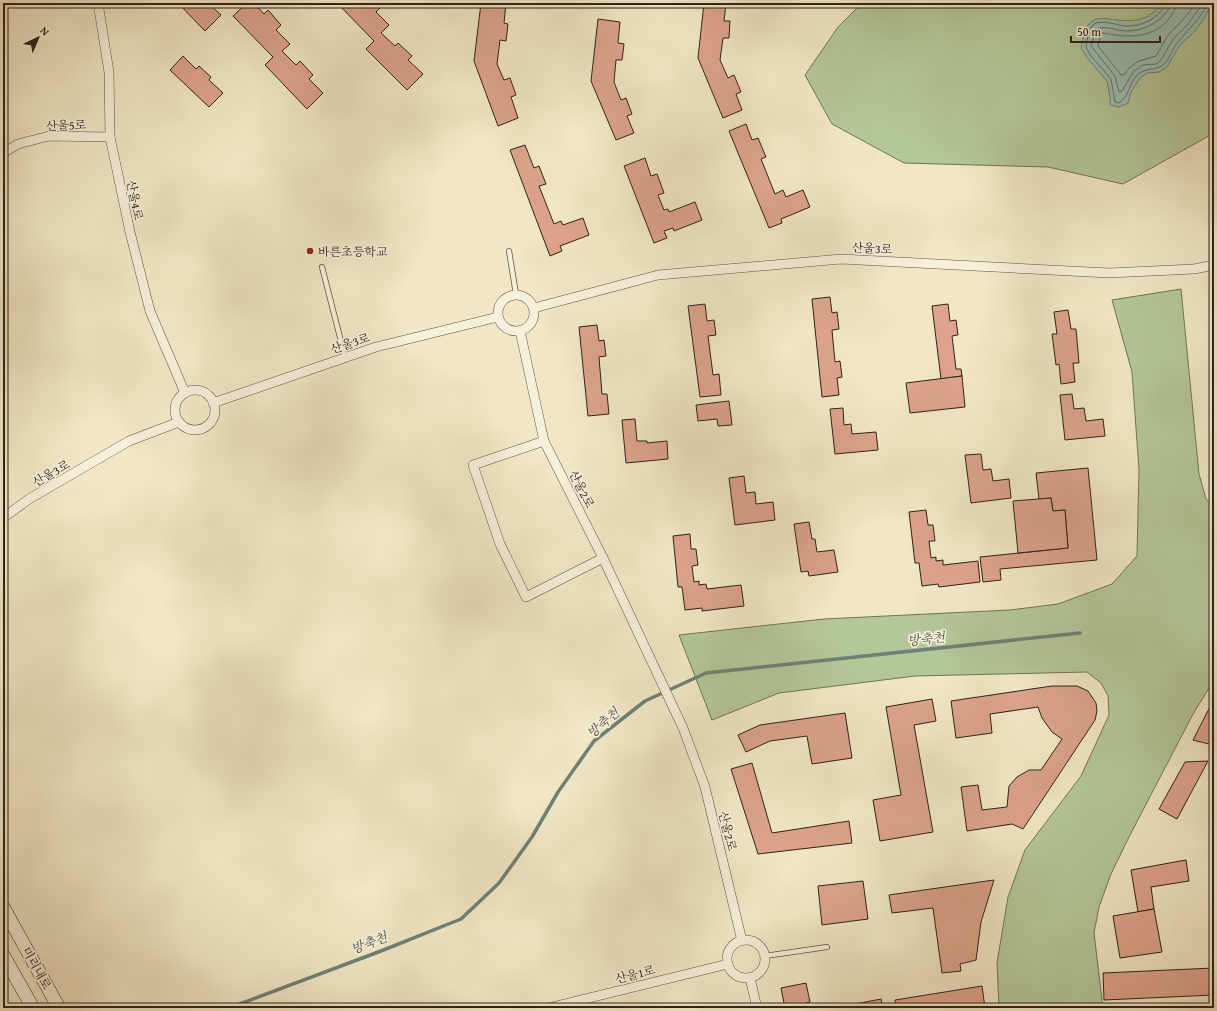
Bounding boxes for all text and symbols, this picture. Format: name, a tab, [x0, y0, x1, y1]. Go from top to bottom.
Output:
north arrow	[18, 18, 58, 58]
scale bar	[1071, 18, 1160, 44]
text: N	[37, 22, 54, 40]
text: 50 m	[1077, 23, 1101, 40]
street label: 산울5로	[45, 116, 87, 134]
street label: 산울4로	[122, 178, 148, 222]
street label: 산울3로	[851, 238, 893, 258]
place label: 바른초등학교	[318, 243, 388, 260]
marker: 바른초등학교	[305, 246, 315, 256]
street label: 산울3로	[328, 328, 372, 358]
street label: 산울3로	[29, 455, 73, 491]
street label: 산울2로	[565, 467, 599, 511]
water label: 방축천	[906, 627, 947, 650]
water label: 방축천	[583, 703, 625, 743]
street label: 산울2로	[715, 809, 741, 853]
water label: 방축천	[348, 927, 391, 959]
street label: 미리내로	[18, 944, 56, 993]
street label: 산울1로	[613, 961, 657, 987]

